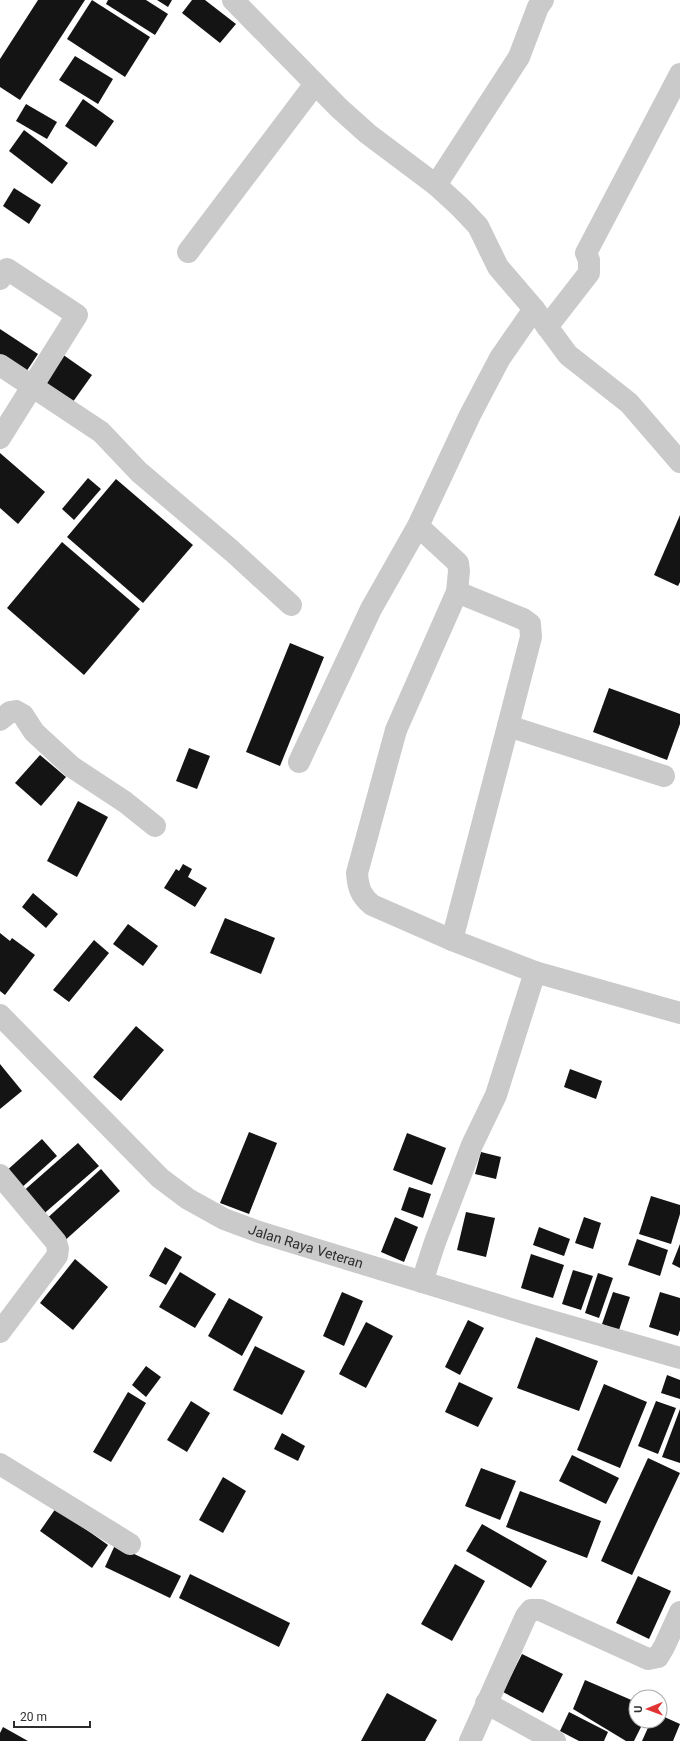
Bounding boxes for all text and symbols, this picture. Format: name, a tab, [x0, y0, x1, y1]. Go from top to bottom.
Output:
street label: Jalan Raya Veteran	[246, 1221, 365, 1271]
north arrow	[628, 1689, 668, 1729]
scale bar	[14, 1703, 90, 1729]
text: U	[632, 1705, 645, 1713]
text: 20 m	[20, 1710, 47, 1724]

